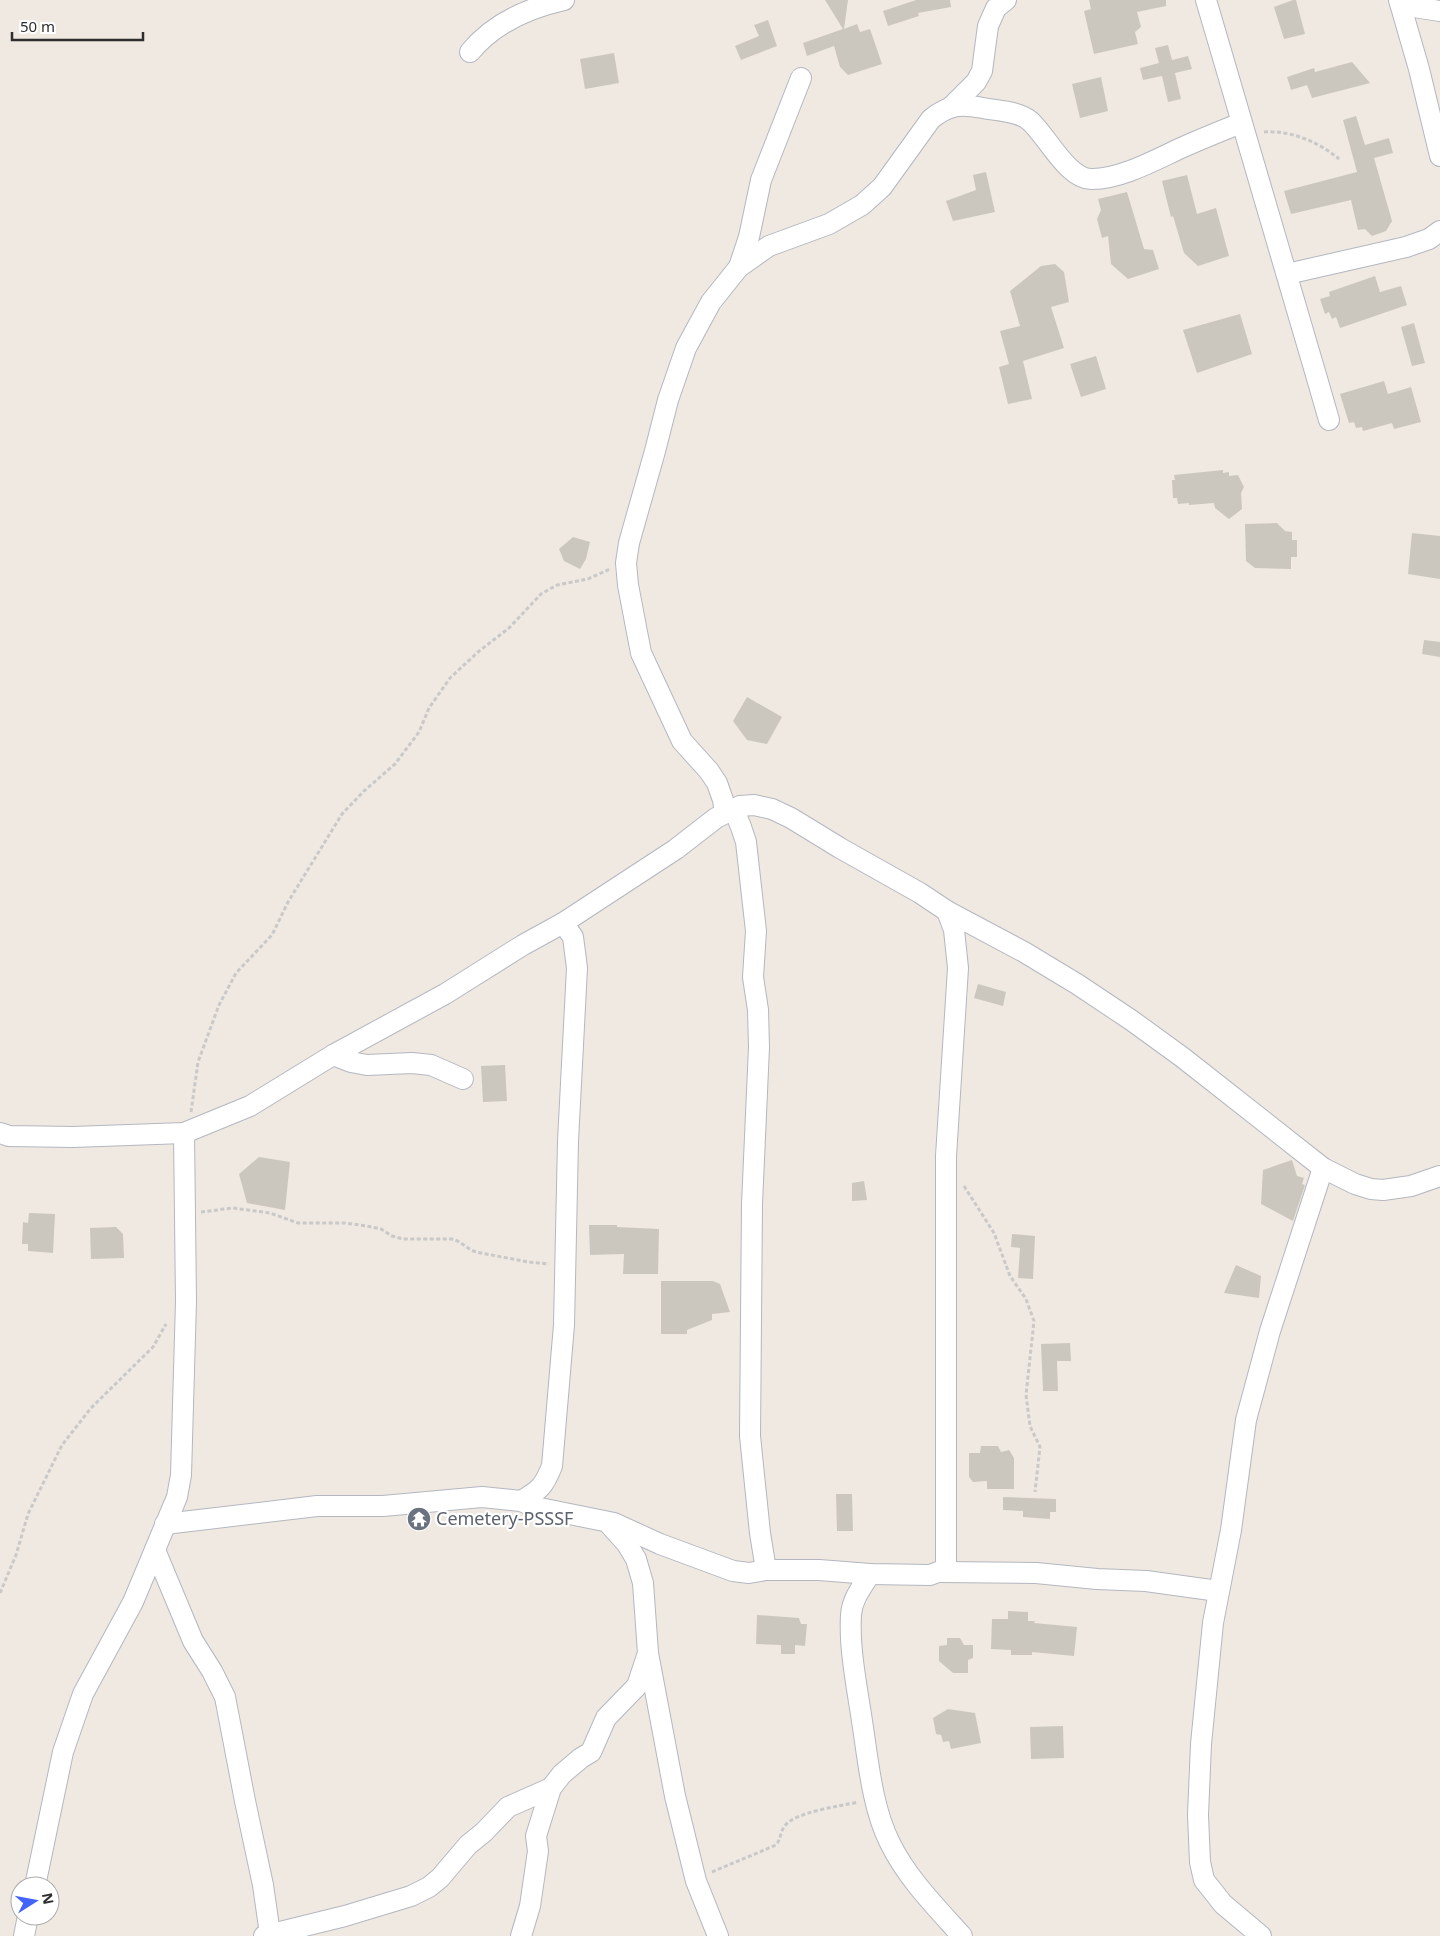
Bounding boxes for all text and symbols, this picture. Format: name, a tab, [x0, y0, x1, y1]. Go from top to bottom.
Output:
scale bar	[12, 10, 144, 42]
text: 50 m	[20, 16, 55, 36]
temple icon: Cemetery-PSSSF	[406, 1506, 432, 1532]
place label: Cemetery-PSSSF	[436, 1506, 573, 1530]
north arrow	[10, 1876, 60, 1926]
text: N	[38, 1891, 59, 1906]

